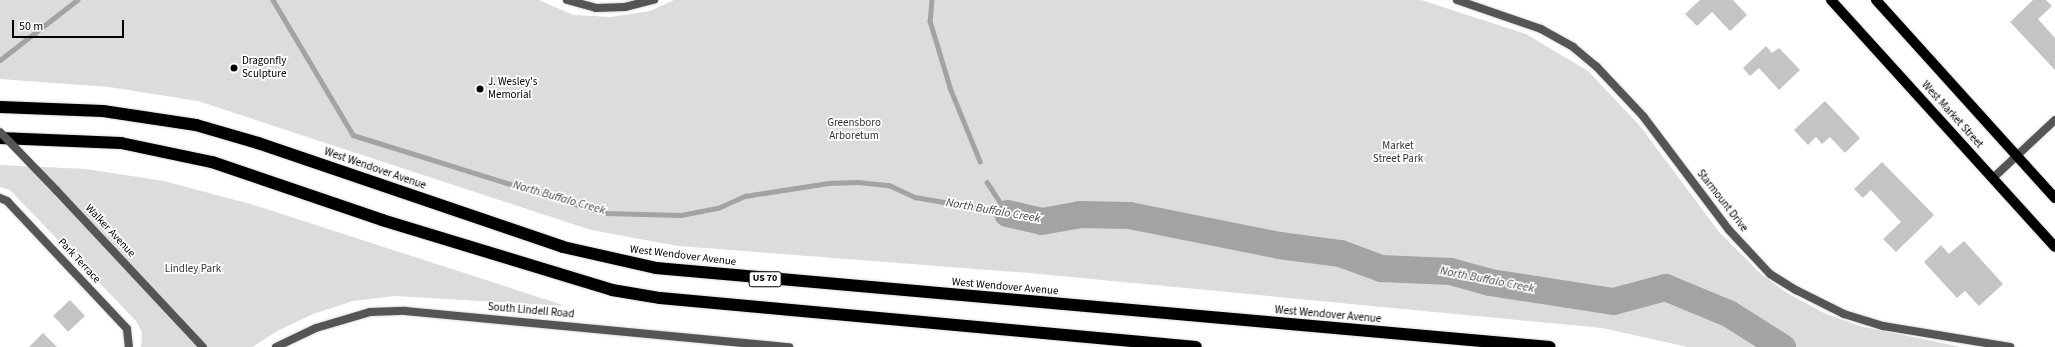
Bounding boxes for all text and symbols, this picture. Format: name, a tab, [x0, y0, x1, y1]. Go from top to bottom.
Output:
scale bar	[14, 12, 126, 38]
text: 50 m	[19, 18, 43, 35]
place label: Dragonfly Sculpture	[242, 55, 286, 81]
marker: Dragonfly Sculpture	[229, 63, 239, 73]
place label: J. Wesley's Memorial	[488, 76, 537, 102]
street label: West Market Street	[1918, 79, 1986, 151]
marker: J. Wesley's Memorial	[475, 84, 485, 94]
park label: Greensboro Arboretum	[827, 117, 881, 143]
park label: Market Street Park	[1373, 140, 1423, 166]
street label: West Wendover Avenue	[322, 145, 428, 193]
street label: Starmount Drive	[1694, 167, 1750, 235]
water label: North Buffalo Creek	[511, 178, 607, 218]
water label: North Buffalo Creek	[945, 196, 1041, 226]
street label: Walker Avenue	[82, 202, 138, 260]
street label: Park Terrace	[55, 236, 103, 286]
street label: West Wendover Avenue	[629, 243, 737, 269]
park label: Lindley Park	[165, 262, 221, 276]
water label: North Buffalo Creek	[1439, 264, 1535, 296]
road number: US 70	[748, 271, 782, 287]
street label: West Wendover Avenue	[951, 276, 1059, 298]
street label: South Lindell Road	[487, 301, 575, 321]
street label: West Wendover Avenue	[1274, 304, 1382, 326]

